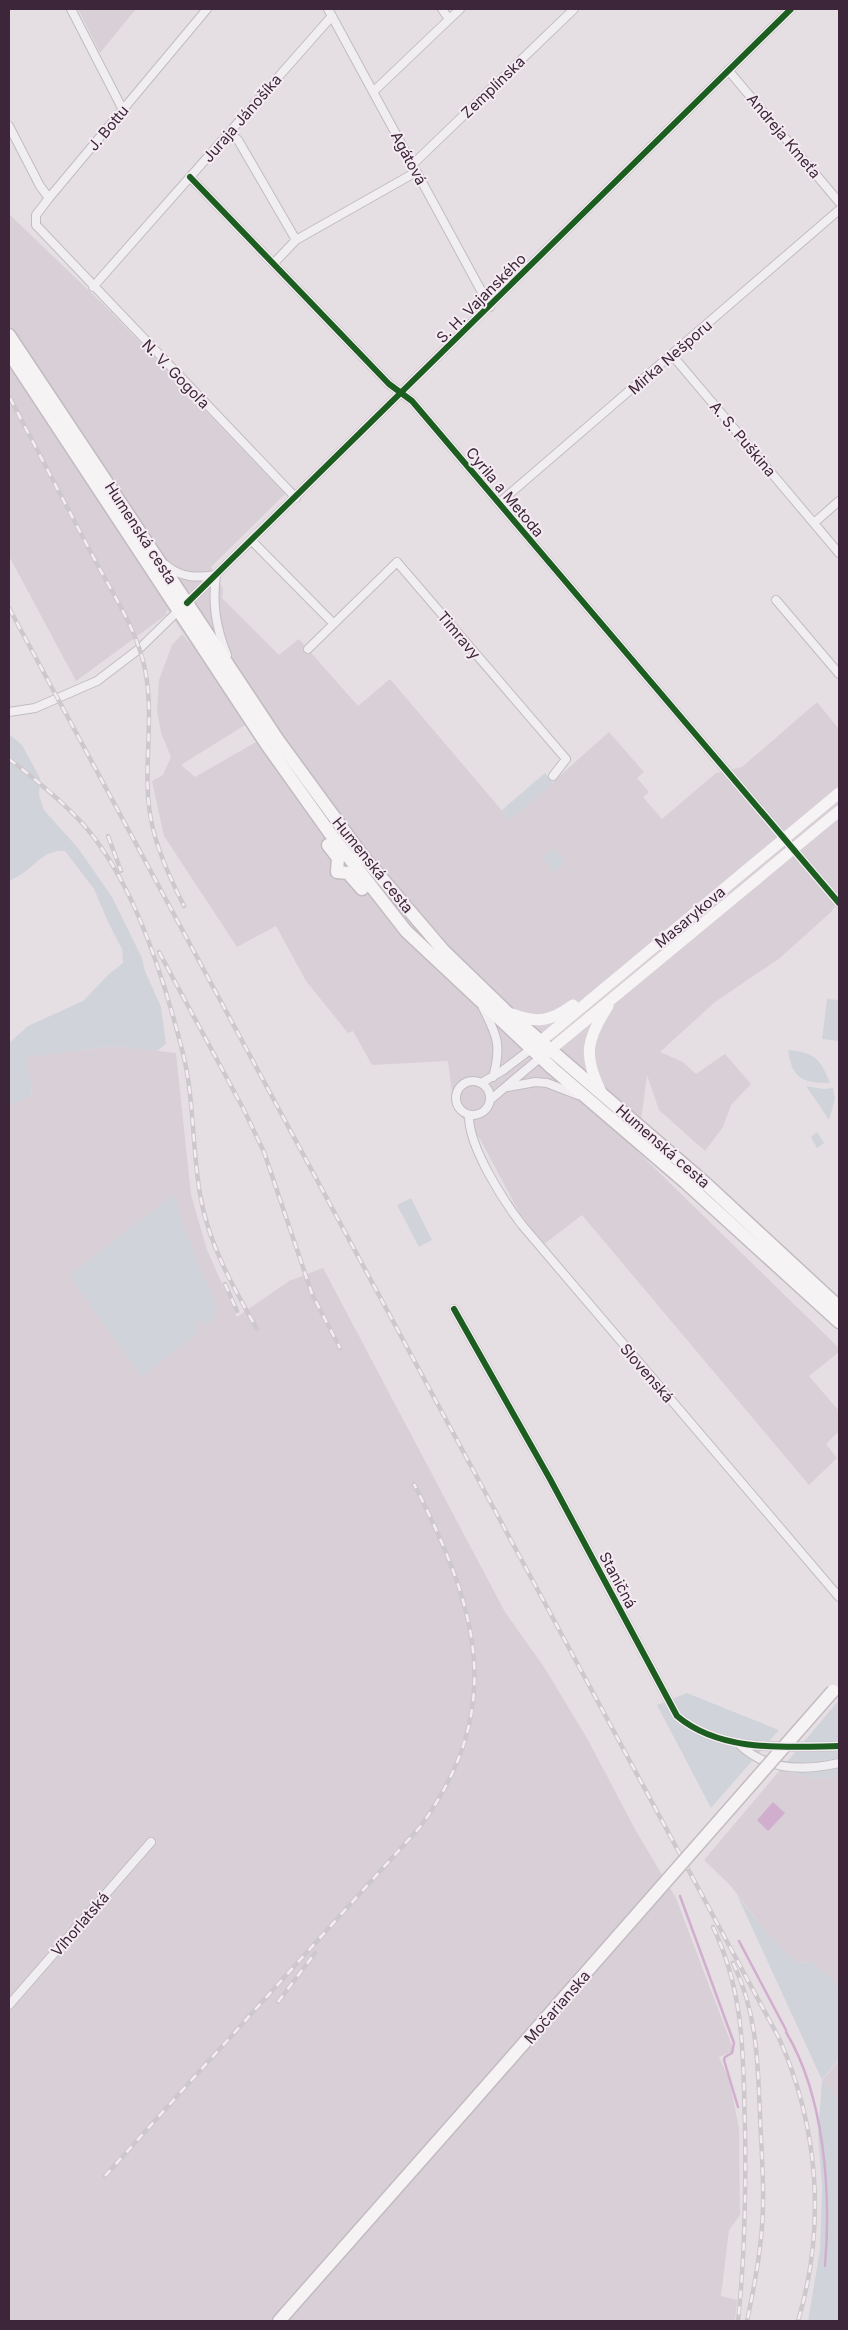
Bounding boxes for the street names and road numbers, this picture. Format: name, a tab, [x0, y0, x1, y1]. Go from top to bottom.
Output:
street label: Zemplínska	[457, 52, 529, 122]
street label: Juraja Jánošíka	[198, 70, 286, 166]
street label: Andreja Kmeťa	[743, 90, 825, 182]
street label: J. Bottu	[83, 101, 133, 155]
street label: Agátová	[387, 128, 431, 188]
street label: S. H. Vajanského	[432, 249, 530, 347]
street label: Mirka Nešporu	[624, 316, 716, 398]
street label: N. V. Gogoľa	[138, 335, 214, 413]
street label: A. S. Puškina	[706, 397, 780, 481]
street label: Cyrila a Metoda	[462, 443, 548, 541]
street label: Humenská cesta	[101, 478, 181, 588]
street label: Timravy	[433, 607, 485, 663]
street label: Humenská cesta	[328, 813, 418, 917]
street label: Masarykova	[651, 882, 729, 952]
street label: Humenská cesta	[612, 1100, 714, 1192]
street label: Slovenská	[616, 1339, 678, 1407]
street label: Staničná	[595, 1548, 641, 1612]
street label: Vihorlatská	[47, 1888, 113, 1960]
street label: Močarianska	[520, 1966, 594, 2048]

